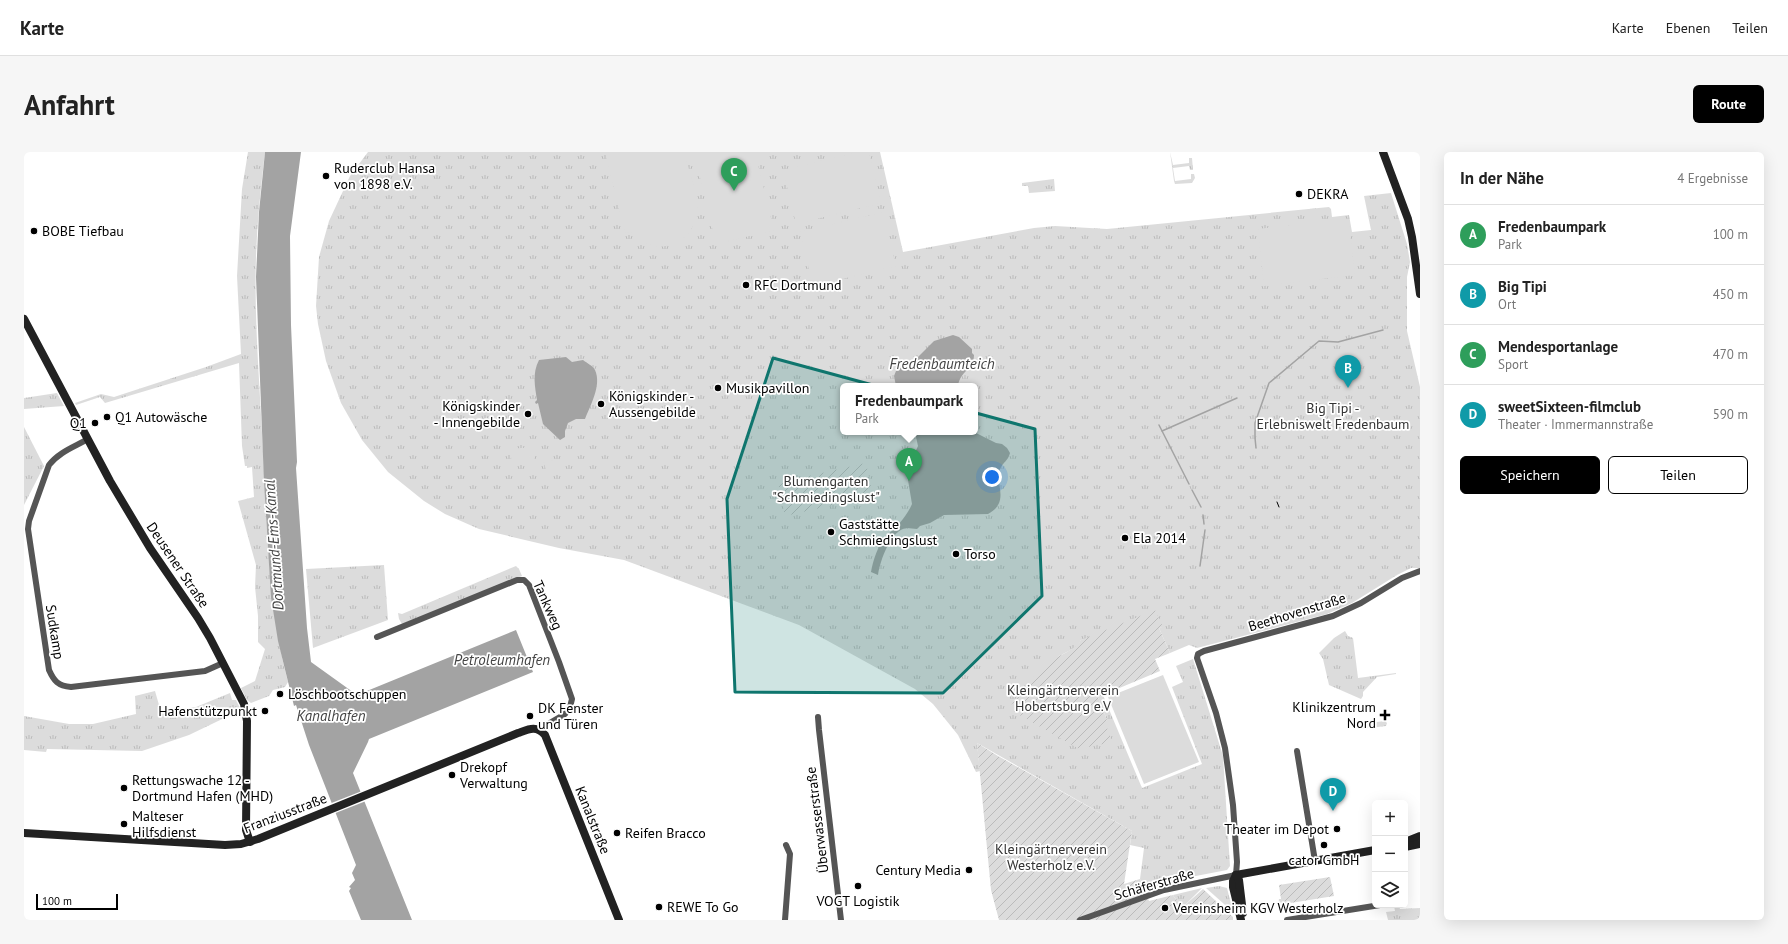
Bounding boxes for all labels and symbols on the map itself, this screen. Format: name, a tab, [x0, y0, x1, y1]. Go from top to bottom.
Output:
pin: C	[721, 158, 747, 191]
place label: Ruderclub Hansa von 1898 e.V.	[334, 159, 435, 193]
marker: Ruderclub Hansa von 1898 e.V.	[321, 171, 331, 181]
place label: DEKRA	[1307, 185, 1349, 203]
marker: DEKRA	[1294, 189, 1304, 199]
place label: BOBE Tiefbau	[42, 222, 124, 240]
marker: BOBE Tiefbau	[29, 226, 39, 236]
place label: RFC Dortmund	[754, 276, 841, 294]
marker: RFC Dortmund	[741, 280, 751, 290]
water label: Fredenbaumteich	[889, 354, 995, 373]
pin: B	[1335, 355, 1361, 388]
place label: Musikpavillon	[726, 379, 809, 397]
marker: Musikpavillon	[713, 383, 723, 393]
place label: Königskinder - Aussengebilde	[609, 387, 696, 421]
place label: Königskinder - Innengebilde	[434, 397, 520, 431]
marker: Königskinder - Aussengebilde	[596, 399, 606, 409]
park label: Big Tipi - Erlebniswelt Fredenbaum	[1257, 399, 1409, 433]
place label: Q1 Autowäsche	[115, 408, 207, 426]
marker: Königskinder - Innengebilde	[523, 409, 533, 419]
marker: Q1 Autowäsche	[102, 412, 112, 422]
place label: Q1	[70, 414, 87, 432]
marker: Q1	[90, 418, 100, 428]
pin: A	[896, 448, 922, 481]
your location	[982, 467, 1002, 487]
park label: Blumengarten "Schmiedingslust"	[772, 472, 880, 506]
water label: Dortmund-Ems-Kanal	[259, 479, 288, 611]
place label: Gaststätte Schmiedingslust	[839, 515, 938, 549]
street label: Deusener Straße	[143, 519, 213, 611]
marker: Gaststätte Schmiedingslust	[826, 527, 836, 537]
place label: Ela 2014	[1133, 529, 1186, 547]
marker: Ela 2014	[1120, 533, 1130, 543]
place label: Torso	[964, 545, 996, 563]
marker: Torso	[951, 549, 961, 559]
street label: Tankweg	[529, 577, 567, 633]
street label: Beethovenstraße	[1246, 589, 1348, 635]
street label: Sudkamp	[42, 603, 68, 661]
water label: Petroleumhafen	[454, 650, 550, 669]
park label: Kleingärtnerverein Hobertsburg e.V	[1007, 681, 1119, 715]
place label: Löschbootschuppen	[288, 685, 406, 703]
marker: Löschbootschuppen	[275, 689, 285, 699]
place label: Klinikzentrum Nord	[1292, 698, 1376, 732]
place label: DK Fenster und Türen	[538, 699, 604, 733]
place label: Hafenstützpunkt	[158, 702, 257, 720]
marker: Hafenstützpunkt	[260, 706, 270, 716]
water label: Kanalhafen	[297, 706, 366, 725]
marker: Klinikzentrum Nord	[1379, 709, 1391, 721]
marker: DK Fenster und Türen	[525, 711, 535, 721]
place label: Drekopf Verwaltung	[459, 758, 528, 792]
street label: Überwasserstraße	[802, 766, 832, 874]
marker: Drekopf Verwaltung	[447, 770, 457, 780]
place label: Rettungswache 12 - Dortmund Hafen (MHD)	[132, 771, 273, 805]
pin: D	[1320, 778, 1346, 811]
marker: Rettungswache 12 - Dortmund Hafen (MHD)	[119, 783, 129, 793]
street label: Kanalstraße	[571, 783, 615, 857]
street label: Franziusstraße	[241, 789, 329, 837]
place label: Malteser Hilfsdienst	[132, 807, 197, 841]
marker: Malteser Hilfsdienst	[119, 819, 129, 829]
place label: Theater im Depot	[1224, 820, 1329, 838]
place label: Reifen Bracco	[625, 824, 706, 842]
marker: Theater im Depot	[1332, 824, 1342, 834]
marker: Reifen Bracco	[612, 828, 622, 838]
park label: Kleingärtnerverein Westerholz e.V.	[995, 840, 1107, 874]
marker: cator GmbH	[1319, 840, 1329, 850]
place label: cator GmbH	[1289, 851, 1359, 869]
place label: Century Media	[876, 861, 961, 879]
street label: Schäferstraße	[1112, 864, 1196, 904]
marker: Century Media	[964, 865, 974, 875]
marker: VOGT Logistik	[853, 881, 863, 891]
scale bar	[36, 892, 118, 911]
place label: VOGT Logistik	[816, 892, 900, 910]
place label: REWE To Go	[667, 898, 739, 916]
place label: Vereinsheim KGV Westerholz	[1172, 899, 1343, 917]
marker: REWE To Go	[654, 902, 664, 912]
marker: Vereinsheim KGV Westerholz	[1160, 903, 1170, 913]

